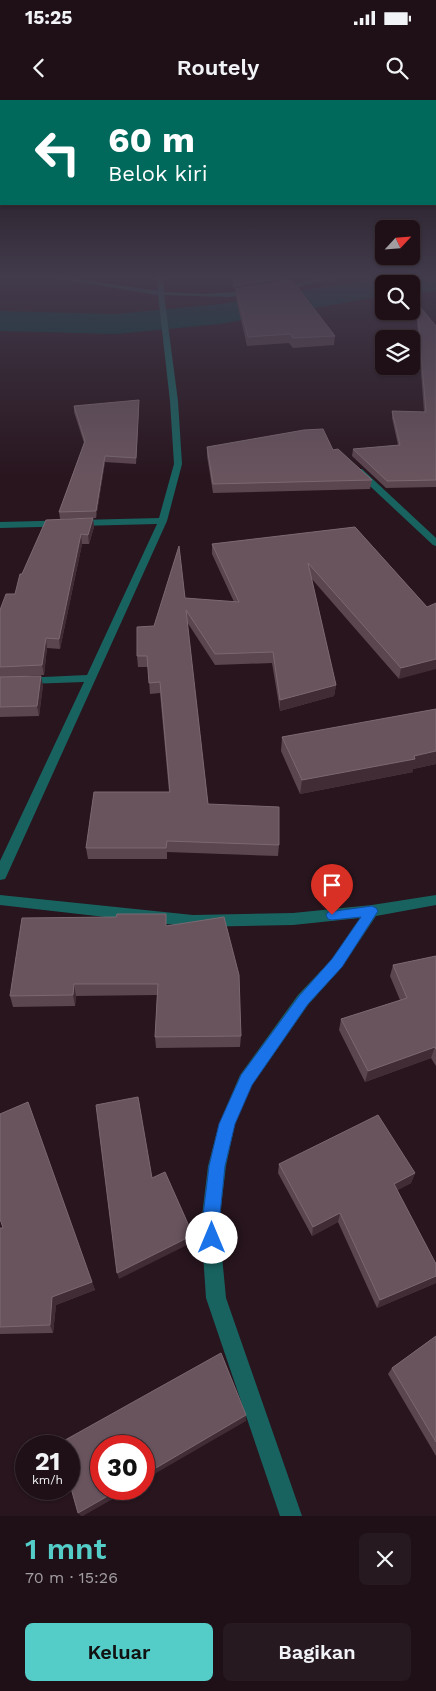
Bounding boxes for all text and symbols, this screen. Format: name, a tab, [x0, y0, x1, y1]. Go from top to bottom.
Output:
text: 15:25	[25, 6, 72, 29]
icon: back	[25, 54, 53, 82]
icon: search	[383, 54, 411, 82]
text: Routely	[177, 55, 259, 80]
text: 60 m	[108, 119, 195, 161]
icon: left	[25, 120, 90, 185]
text: Belok kiri	[108, 161, 208, 186]
north arrow	[375, 220, 420, 265]
map controls	[375, 220, 420, 375]
button: search	[375, 275, 420, 320]
button: layers	[375, 330, 420, 375]
pin	[311, 864, 353, 915]
icon: arrive	[318, 871, 346, 899]
position arrow	[185, 1211, 237, 1263]
speed limit sign: 30	[90, 1435, 155, 1500]
text: 21	[35, 1447, 60, 1476]
text: km/h	[32, 1473, 63, 1487]
text: 1 mnt	[25, 1531, 106, 1566]
button: close	[359, 1533, 411, 1585]
text: 70 m · 15:26	[25, 1568, 118, 1587]
button: Keluar	[25, 1623, 213, 1681]
button: Bagikan	[223, 1623, 411, 1681]

